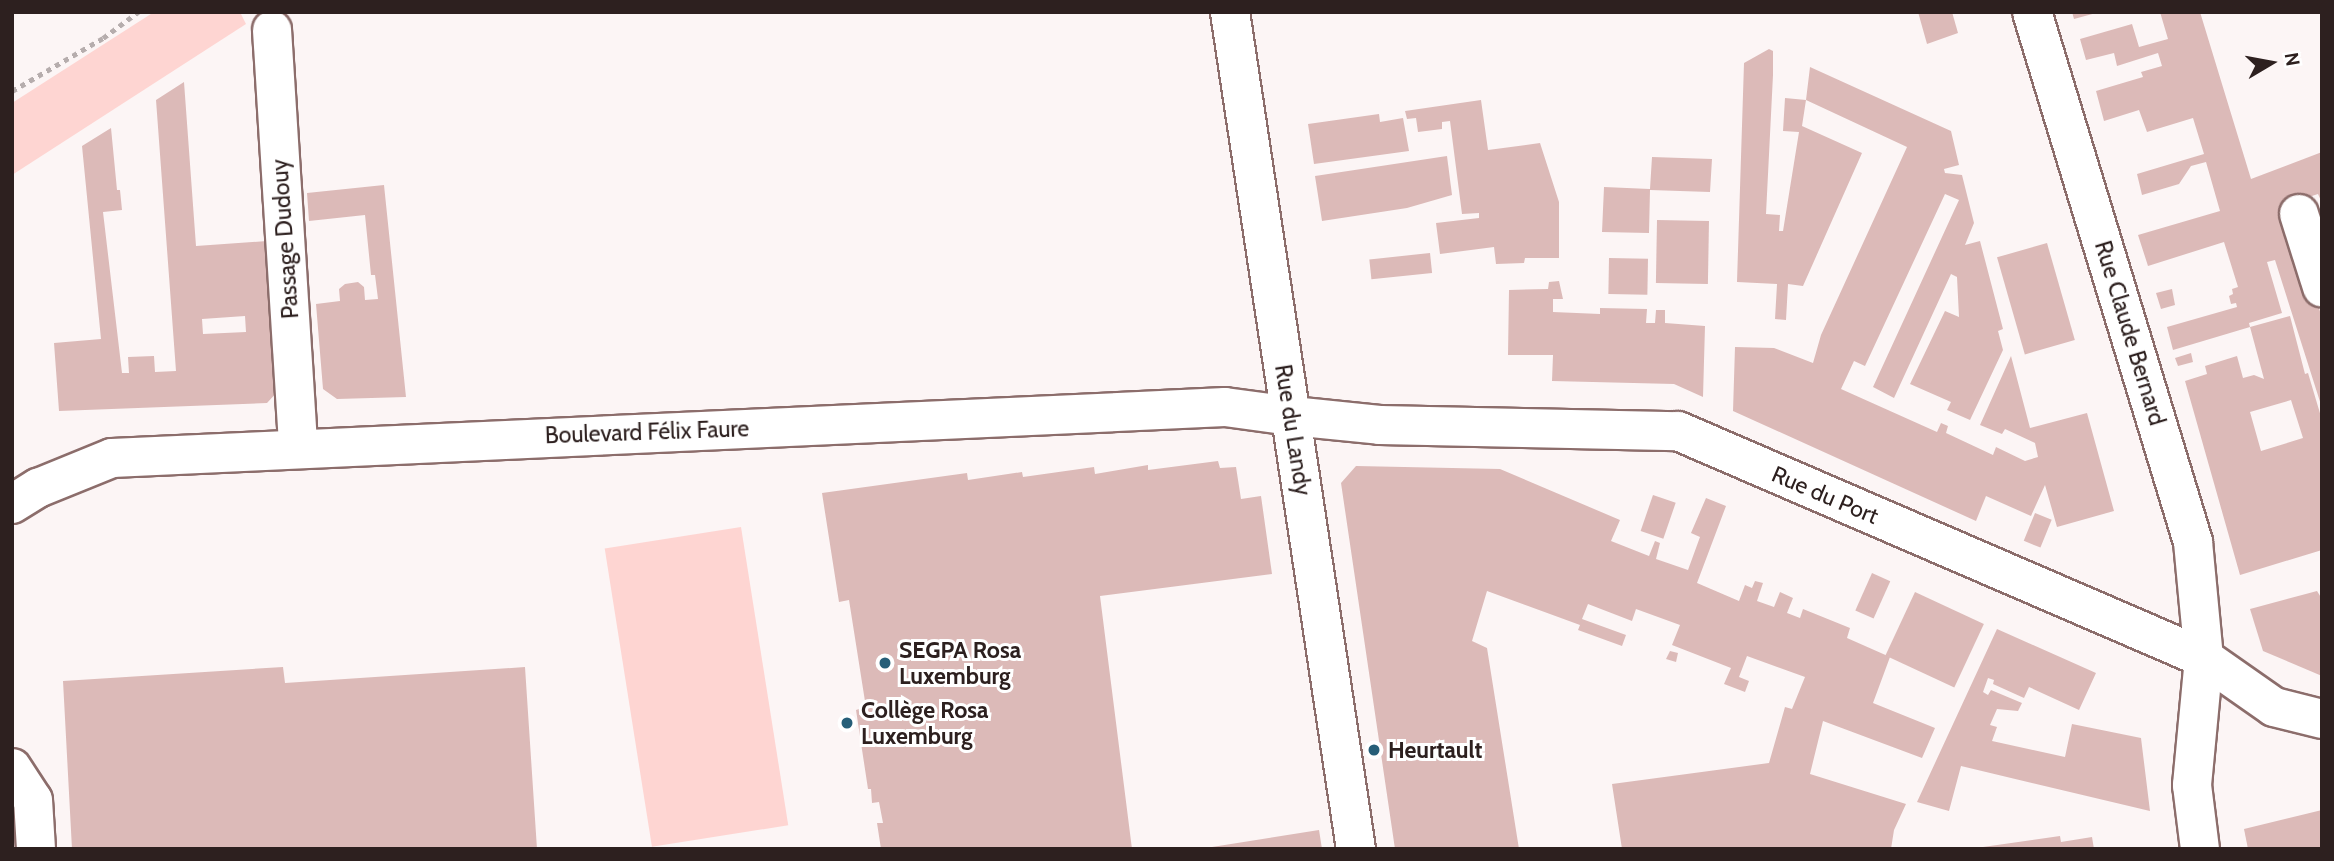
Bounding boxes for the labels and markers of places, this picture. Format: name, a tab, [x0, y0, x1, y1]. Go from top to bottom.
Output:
place label: SEGPA Rosa Luxemburg	[899, 636, 1021, 690]
marker: SEGPA Rosa Luxemburg	[877, 655, 893, 671]
place label: Collège Rosa Luxemburg	[861, 696, 988, 750]
marker: Collège Rosa Luxemburg	[839, 715, 855, 731]
place label: Heurtault	[1388, 736, 1482, 764]
marker: Heurtault	[1366, 742, 1382, 758]

